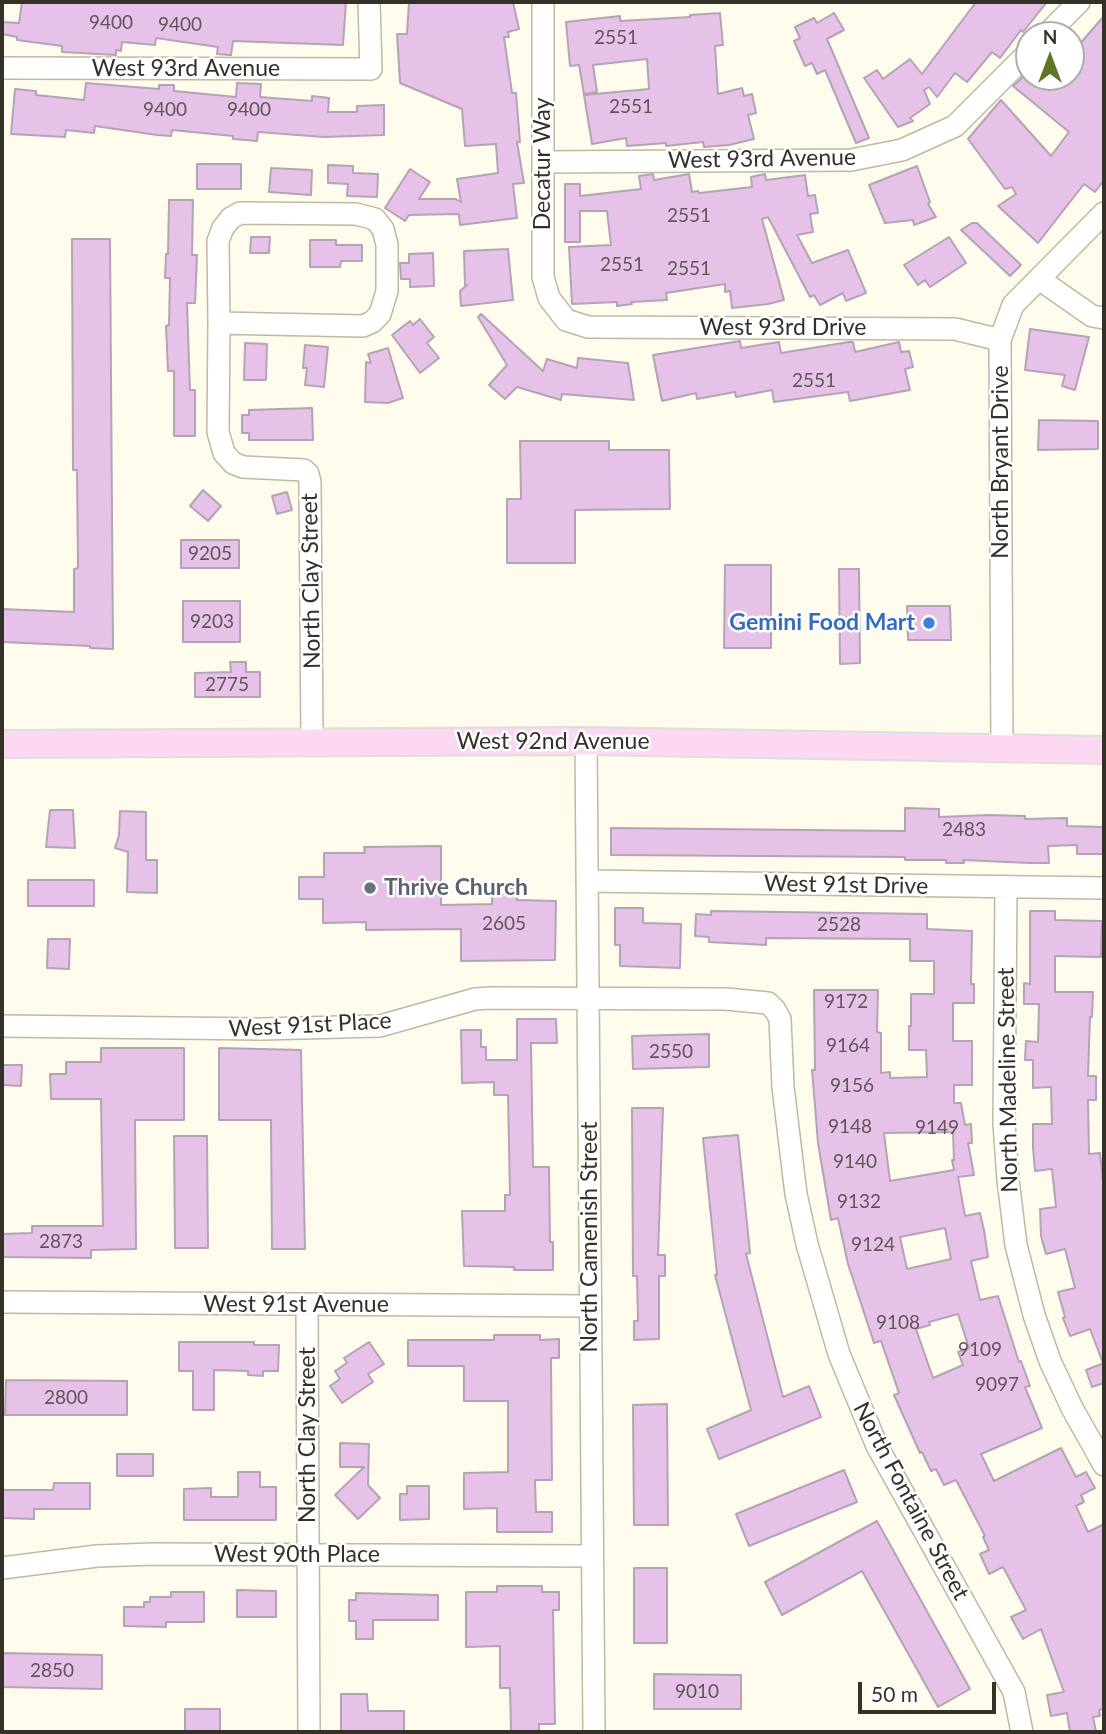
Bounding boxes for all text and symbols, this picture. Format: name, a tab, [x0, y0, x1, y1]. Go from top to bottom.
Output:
house number: 9400	[89, 12, 133, 34]
house number: 9400	[158, 14, 202, 36]
north arrow	[1015, 21, 1085, 91]
text: N	[1043, 25, 1057, 48]
house number: 2551	[594, 27, 638, 49]
street label: West 93rd Avenue	[92, 55, 280, 83]
house number: 2551	[609, 96, 653, 118]
street label: Decatur Way	[529, 98, 557, 230]
house number: 9400	[143, 99, 187, 121]
house number: 9400	[227, 99, 271, 121]
street label: West 93rd Avenue	[668, 144, 856, 174]
house number: 2551	[667, 205, 711, 227]
house number: 2551	[600, 254, 644, 276]
house number: 2551	[667, 258, 711, 280]
street label: West 93rd Drive	[700, 314, 866, 342]
street label: North Bryant Drive	[987, 365, 1015, 559]
house number: 2551	[792, 370, 836, 392]
street label: North Clay Street	[296, 493, 326, 669]
house number: 9205	[188, 543, 232, 565]
place label: Gemini Food Mart	[729, 609, 915, 637]
house number: 9203	[190, 611, 234, 633]
marker: Gemini Food Mart	[921, 615, 937, 631]
house number: 2775	[205, 674, 249, 696]
street label: West 92nd Avenue	[456, 728, 650, 756]
house number: 2483	[942, 819, 986, 841]
street label: West 91st Drive	[764, 870, 928, 900]
place label: Thrive Church	[384, 874, 528, 902]
marker: Thrive Church	[362, 880, 378, 896]
house number: 2605	[482, 913, 526, 935]
house number: 2528	[817, 914, 861, 936]
street label: North Madeline Street	[992, 967, 1024, 1193]
house number: 9172	[824, 991, 868, 1013]
street label: West 91st Place	[228, 1007, 392, 1043]
house number: 9164	[826, 1035, 870, 1057]
house number: 2550	[649, 1041, 693, 1063]
house number: 9156	[830, 1075, 874, 1097]
house number: 9148	[828, 1116, 872, 1138]
house number: 9149	[915, 1117, 959, 1139]
street label: North Camenish Street	[576, 1121, 604, 1353]
house number: 9140	[833, 1151, 877, 1173]
house number: 9132	[837, 1191, 881, 1213]
house number: 2873	[39, 1231, 83, 1253]
house number: 9124	[851, 1234, 895, 1256]
street label: West 91st Avenue	[203, 1291, 389, 1319]
house number: 9108	[876, 1312, 920, 1334]
house number: 9109	[958, 1339, 1002, 1361]
street label: North Clay Street	[294, 1347, 322, 1523]
house number: 9097	[975, 1374, 1019, 1396]
house number: 2800	[44, 1387, 88, 1409]
street label: North Fontaine Street	[847, 1397, 975, 1605]
street label: West 90th Place	[214, 1541, 380, 1569]
house number: 2850	[30, 1660, 74, 1682]
scale bar	[861, 1668, 999, 1712]
house number: 9010	[675, 1681, 719, 1703]
text: 50 m	[871, 1681, 918, 1706]

